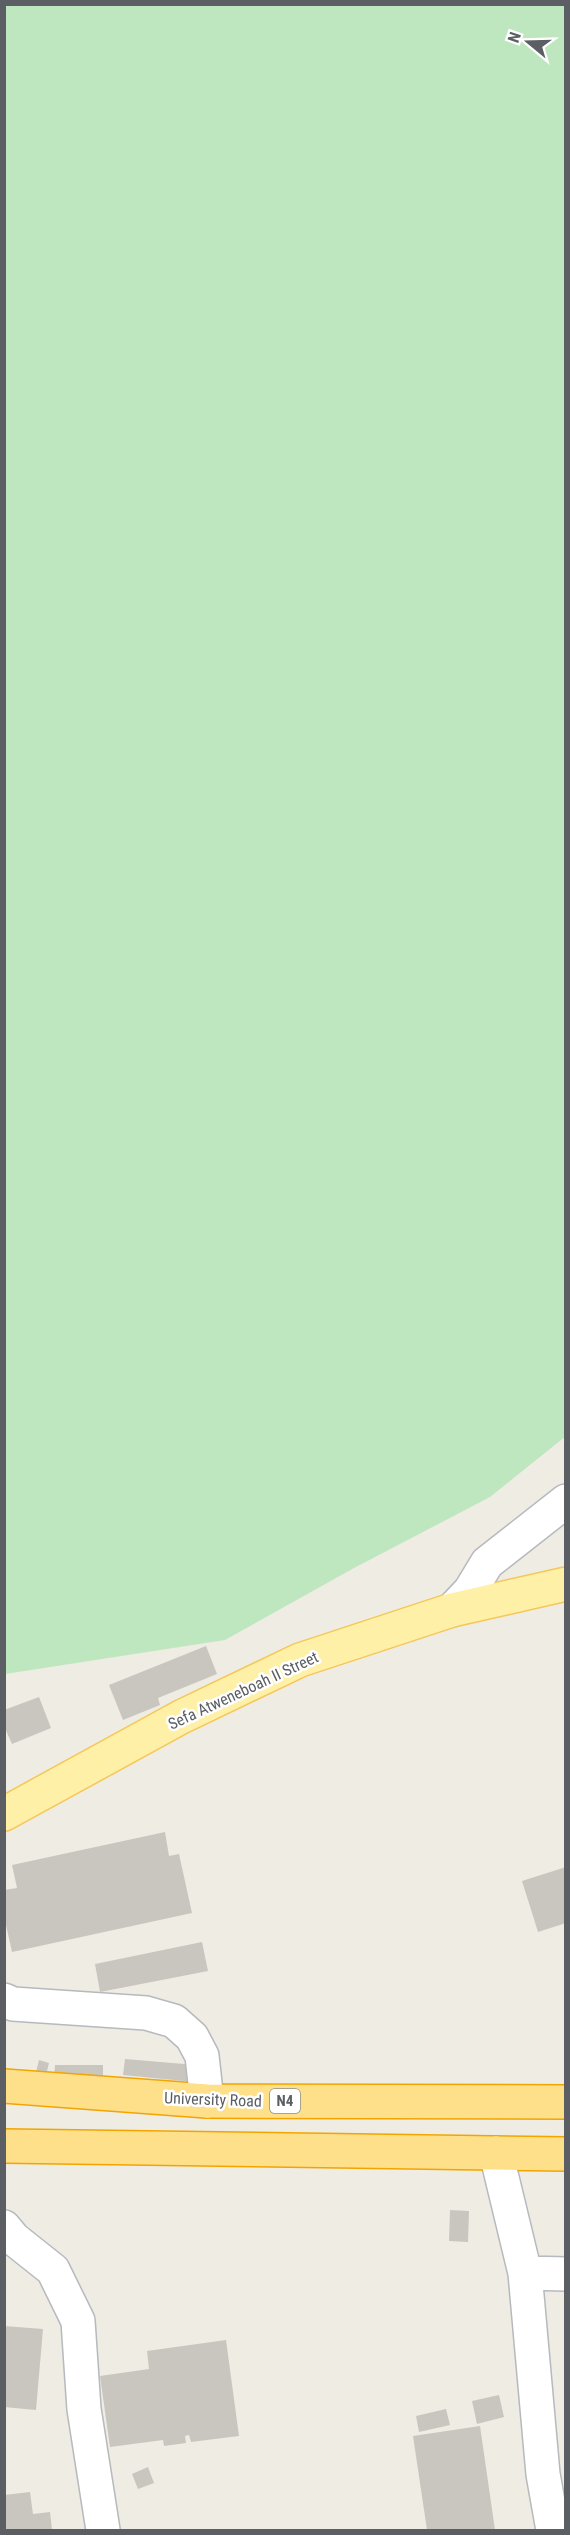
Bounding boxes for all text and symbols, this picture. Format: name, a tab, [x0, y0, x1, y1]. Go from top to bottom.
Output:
north arrow	[498, 12, 558, 72]
text: N	[504, 30, 525, 45]
street label: Sefa Atweneboah II Street	[165, 1647, 321, 1734]
street label: University Road	[164, 2088, 262, 2111]
road number: N4	[270, 2089, 300, 2113]

